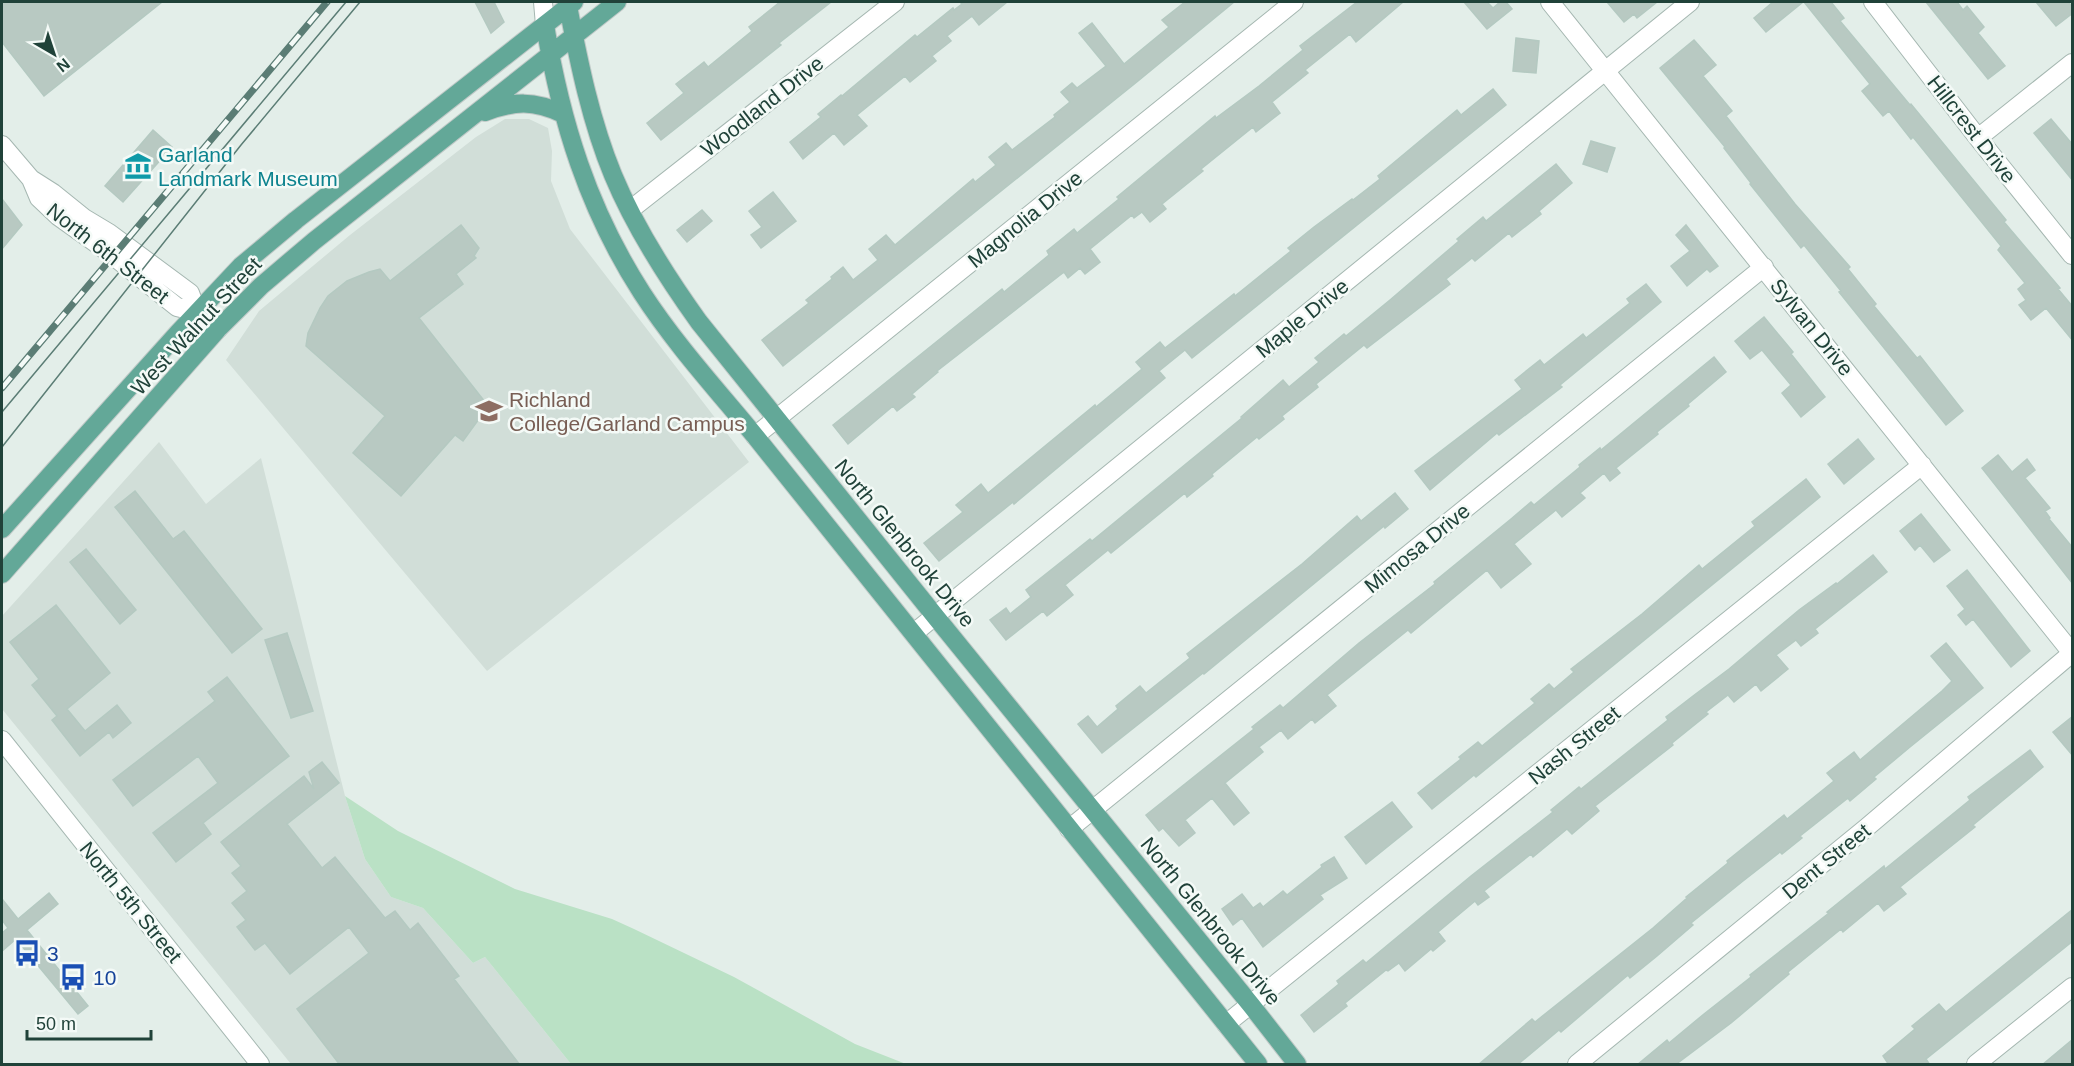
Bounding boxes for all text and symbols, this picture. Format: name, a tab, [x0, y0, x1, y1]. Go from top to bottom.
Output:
north arrow	[24, 24, 84, 84]
street label: Woodland Drive	[696, 51, 828, 161]
text: N	[53, 55, 73, 76]
street label: Hillcrest Drive	[1923, 71, 2021, 187]
place label: Garland Landmark Museum	[158, 143, 338, 190]
museum icon: Garland Landmark Museum	[123, 151, 153, 181]
street label: Magnolia Drive	[963, 166, 1087, 272]
street label: North 6th Street	[43, 198, 174, 308]
street label: West Walnut Street	[126, 252, 266, 400]
street label: Maple Drive	[1251, 274, 1353, 362]
street label: Sylvan Drive	[1766, 274, 1858, 380]
place label: Richland College/Garland Campus	[509, 388, 745, 435]
school or university icon: Richland College/Garland Campus	[474, 396, 504, 426]
street label: North Glenbrook Drive	[830, 455, 980, 631]
street label: Mimosa Drive	[1360, 499, 1474, 597]
street label: Nash Street	[1524, 701, 1624, 789]
street label: Dent Street	[1777, 819, 1875, 903]
street label: North Glenbrook Drive	[1136, 833, 1286, 1009]
street label: North 5th Street	[75, 837, 187, 967]
bus stop icon: 3	[12, 938, 42, 968]
place label: 3	[47, 942, 59, 965]
bus stop icon: 10	[58, 962, 88, 992]
place label: 10	[93, 966, 116, 989]
scale bar	[27, 1003, 152, 1041]
text: 50 m	[36, 1014, 76, 1034]

